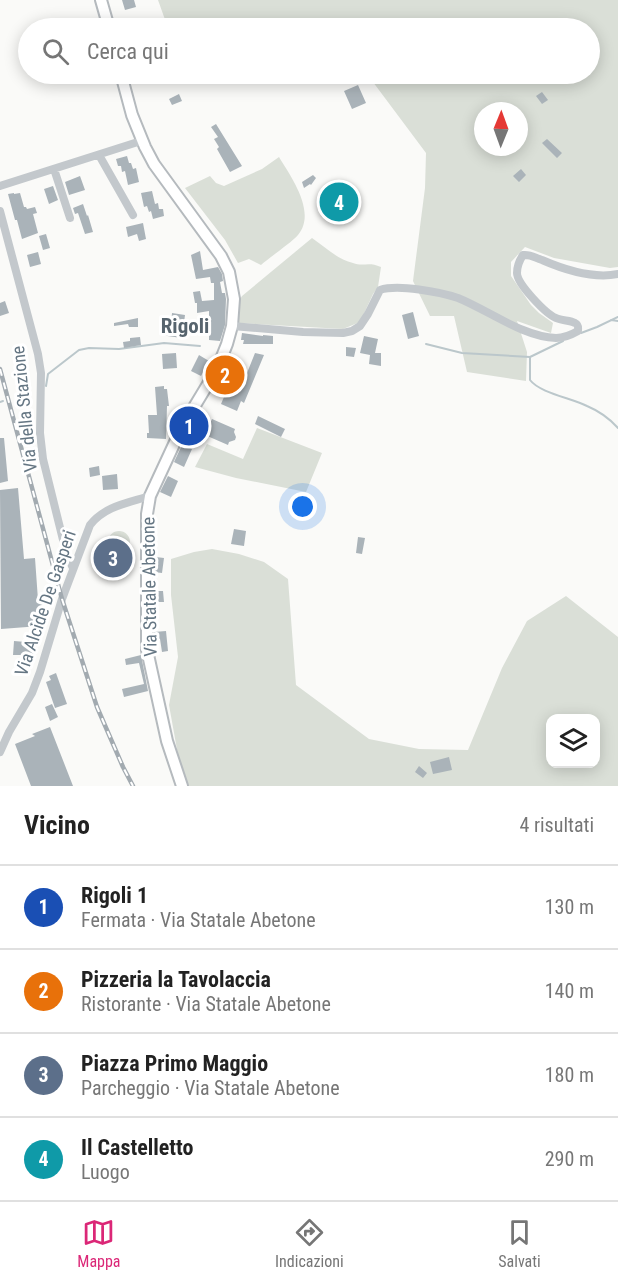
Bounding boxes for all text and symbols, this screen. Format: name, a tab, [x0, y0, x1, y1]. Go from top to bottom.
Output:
search box	[18, 18, 600, 84]
icon: search	[39, 35, 72, 68]
text: Cerca qui	[87, 39, 169, 64]
north arrow	[474, 102, 528, 156]
pin: 4	[320, 180, 358, 224]
district label: Rigoli	[161, 314, 209, 338]
street label: Via della Stazione	[7, 345, 41, 473]
pin: 2	[206, 352, 244, 398]
pin: 1	[170, 404, 208, 448]
your location	[288, 492, 317, 521]
street label: Via Statale Abetone	[137, 517, 161, 657]
street label: Via Alcide De Gasperi	[10, 527, 80, 679]
pin: 3	[94, 536, 132, 580]
map controls	[546, 714, 600, 768]
button: layers	[546, 714, 600, 768]
text: Vicino	[24, 810, 90, 840]
text: 4 risultati	[519, 813, 594, 837]
text: Rigoli 1	[81, 883, 148, 908]
text: 1	[38, 895, 49, 919]
text: 130 m	[545, 895, 594, 919]
text: Fermata · Via Statale Abetone	[81, 908, 316, 932]
text: Pizzeria la Tavolaccia	[81, 967, 271, 992]
text: 2	[38, 979, 49, 1003]
text: 140 m	[545, 979, 594, 1003]
text: Ristorante · Via Statale Abetone	[81, 992, 331, 1016]
text: Piazza Primo Maggio	[81, 1051, 268, 1076]
text: 3	[38, 1063, 49, 1087]
text: 180 m	[545, 1063, 594, 1087]
text: Parcheggio · Via Statale Abetone	[81, 1076, 340, 1100]
text: Il Castelletto	[81, 1135, 193, 1160]
text: 4	[38, 1147, 49, 1171]
text: 290 m	[545, 1147, 594, 1171]
text: Luogo	[81, 1160, 130, 1184]
tab: Mappa	[77, 1216, 121, 1271]
tab: Indicazioni	[275, 1216, 344, 1271]
tab: Salvati	[498, 1216, 541, 1271]

